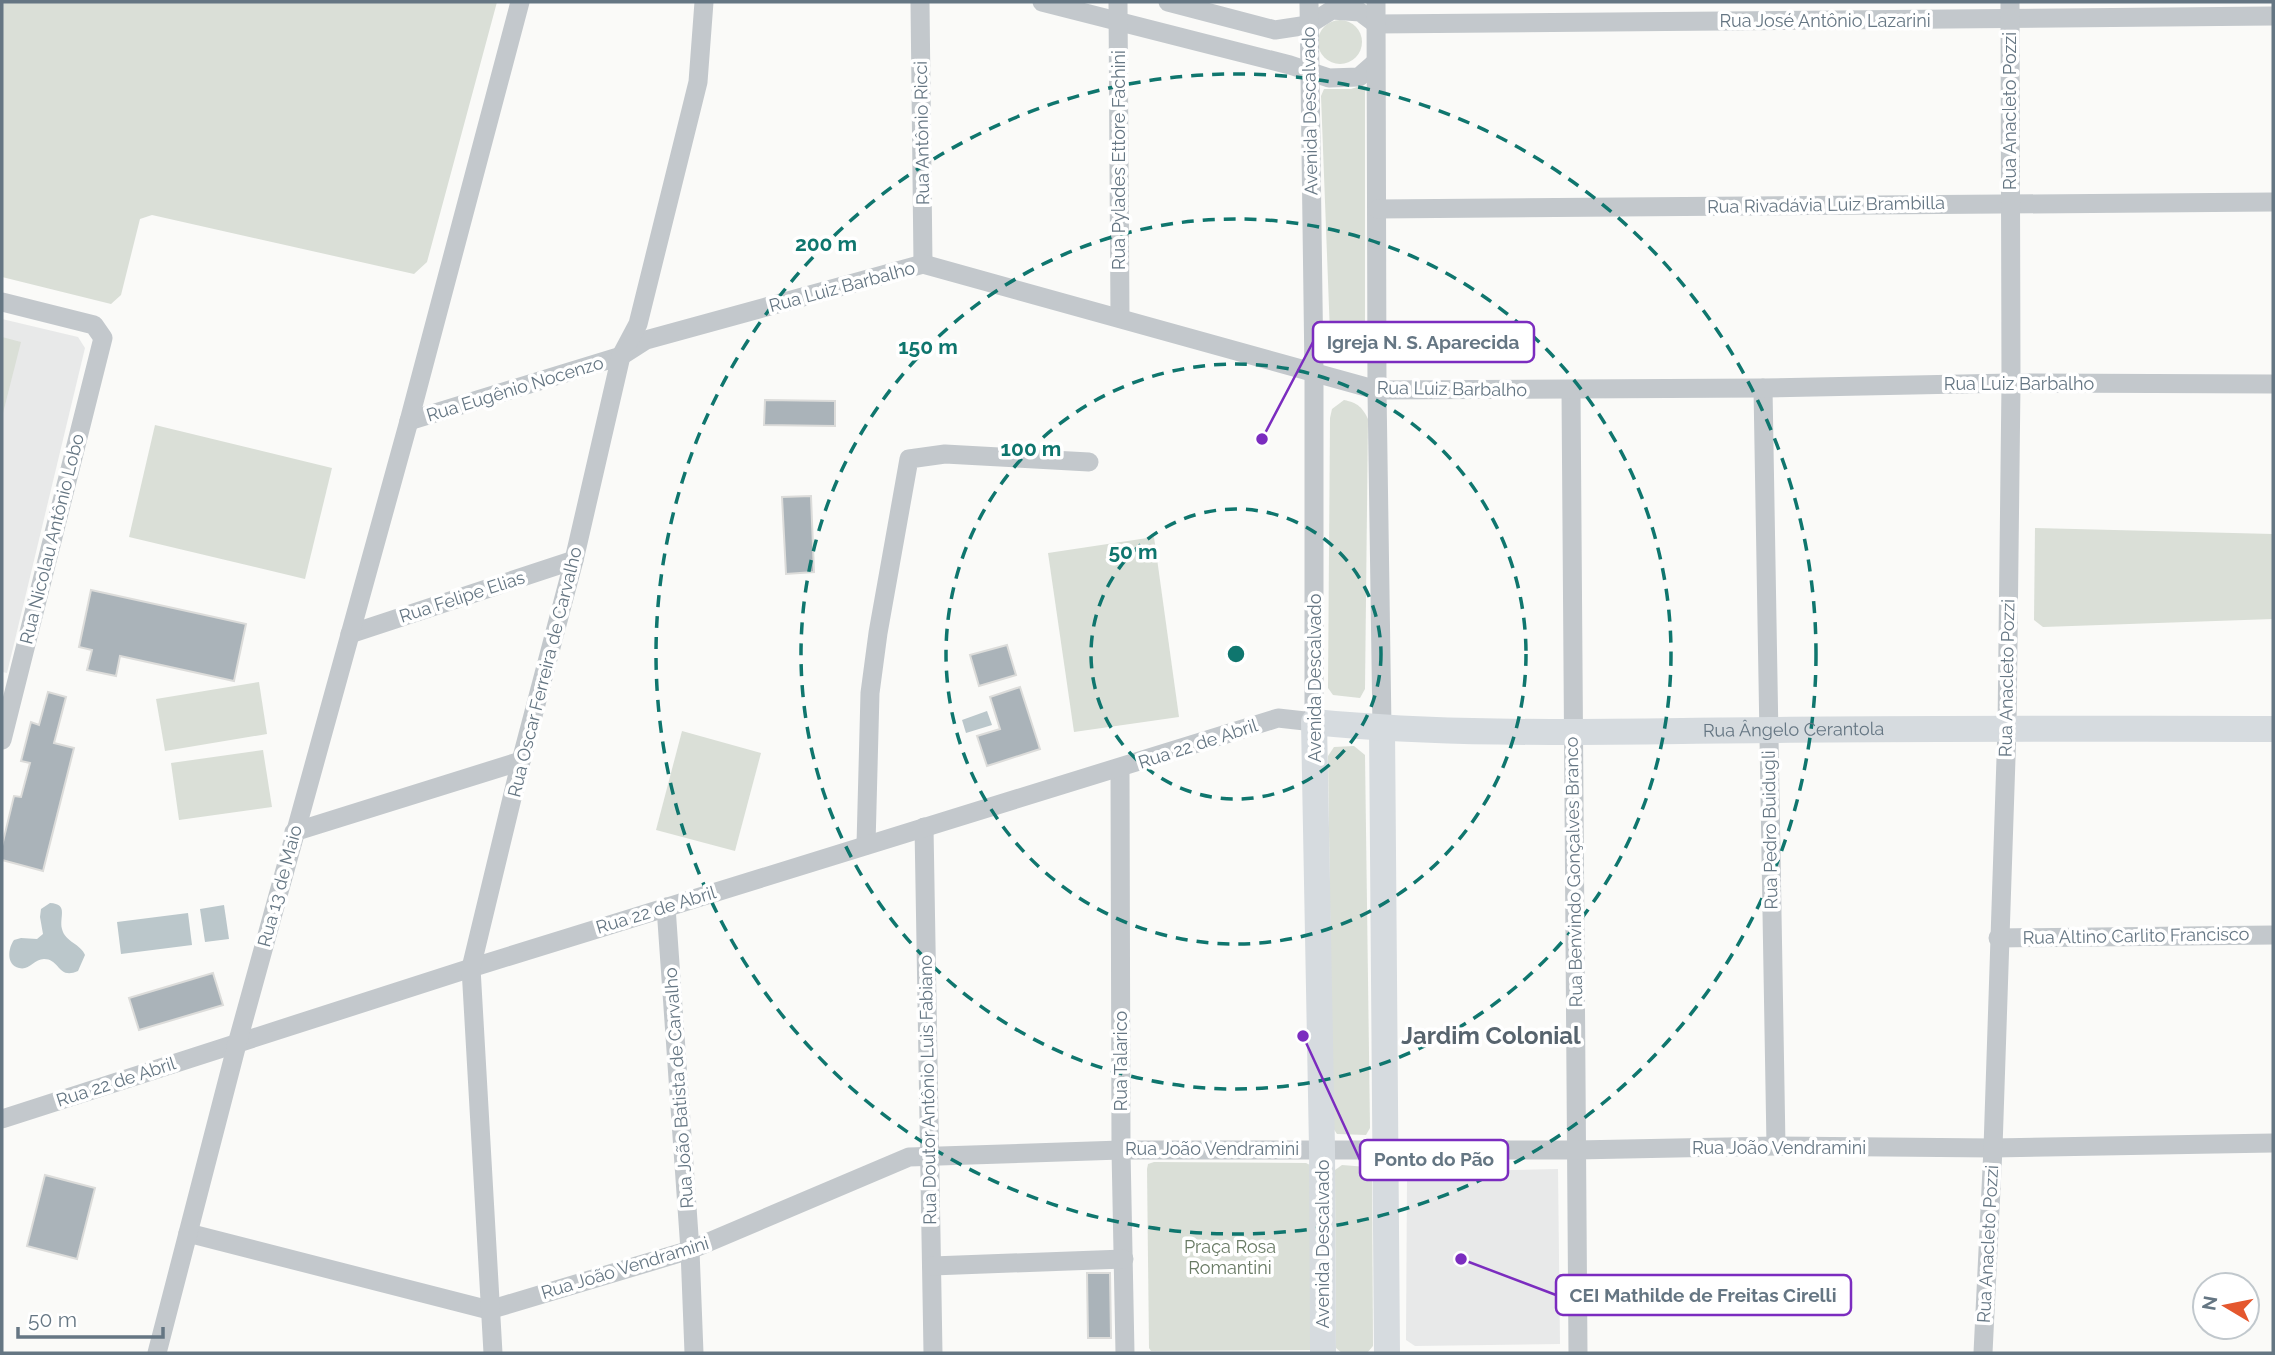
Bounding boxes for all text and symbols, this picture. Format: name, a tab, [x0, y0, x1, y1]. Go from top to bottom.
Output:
street label: Rua José Antônio Lazarini	[1719, 10, 1931, 31]
street label: Avenida Descalvado	[1298, 26, 1321, 196]
street label: Rua Anacleto Pozzi	[1999, 32, 2020, 190]
street label: Rua Pylades Ettore Fachini	[1108, 50, 1129, 270]
street label: Rua Antônio Ricci	[910, 61, 933, 205]
street label: Rua Rivadávia Luiz Brambilla	[1707, 192, 1945, 217]
text: 200 m	[795, 231, 857, 256]
street label: Rua Luiz Barbalho	[767, 257, 917, 316]
callout: Igreja N. S. Aparecida	[1313, 322, 1534, 362]
text: Igreja N. S. Aparecida	[1327, 331, 1519, 353]
text: 150 m	[898, 334, 958, 359]
street label: Rua Eugênio Nocenzo	[424, 351, 606, 425]
street label: Rua Luiz Barbalho	[1944, 373, 2094, 394]
street label: Rua Luiz Barbalho	[1377, 377, 1528, 400]
street label: Rua Nicolau Antônio Lobo	[15, 431, 88, 646]
text: 100 m	[1001, 436, 1061, 461]
text: 50 m	[1108, 539, 1158, 564]
street label: Rua Oscar Ferreira de Carvalho	[503, 544, 586, 799]
street label: Rua Felipe Elias	[396, 566, 528, 627]
street label: Avenida Descalvado	[1304, 593, 1325, 762]
street label: Rua Anacleto Pozzi	[1995, 599, 2018, 757]
centre of rings	[1224, 642, 1248, 666]
street label: Rua 22 de Abril	[1136, 714, 1260, 773]
street label: Rua Ângelo Cerantola	[1703, 718, 1884, 741]
street label: Rua Benvindo Gonçalves Branco	[1561, 736, 1586, 1007]
street label: Rua Pedro Buidugli	[1758, 750, 1781, 910]
street label: Rua 13 de Maio	[253, 822, 306, 949]
street label: Rua 22 de Abril	[593, 881, 718, 938]
street label: Rua Altino Carlito Francisco	[2022, 923, 2250, 948]
street label: Rua Doutor Antônio Luis Fabiano	[915, 955, 940, 1225]
street label: Rua João Batista de Carvalho	[660, 967, 697, 1209]
street label: Rua Talarico	[1110, 1010, 1131, 1111]
district label: Jardim Colonial	[1401, 1021, 1581, 1050]
street label: Rua 22 de Abril	[54, 1052, 178, 1111]
street label: Rua João Vendramini	[1692, 1137, 1866, 1158]
street label: Rua João Vendramini	[1125, 1138, 1299, 1159]
callout: Ponto do Pão	[1360, 1140, 1508, 1180]
text: Ponto do Pão	[1374, 1148, 1494, 1170]
street label: Avenida Descalvado	[1312, 1159, 1333, 1328]
street label: Rua Anacleto Pozzi	[1973, 1164, 2002, 1324]
street label: Rua João Vendramini	[538, 1232, 711, 1303]
park label: Praça Rosa Romantini	[1184, 1236, 1276, 1278]
north arrow	[2191, 1271, 2261, 1341]
callout: CEI Mathilde de Freitas Cirelli	[1556, 1275, 1851, 1315]
text: CEI Mathilde de Freitas Cirelli	[1569, 1284, 1837, 1306]
text: N	[2197, 1294, 2221, 1312]
scale bar	[18, 1296, 163, 1340]
text: 50 m	[28, 1307, 77, 1332]

